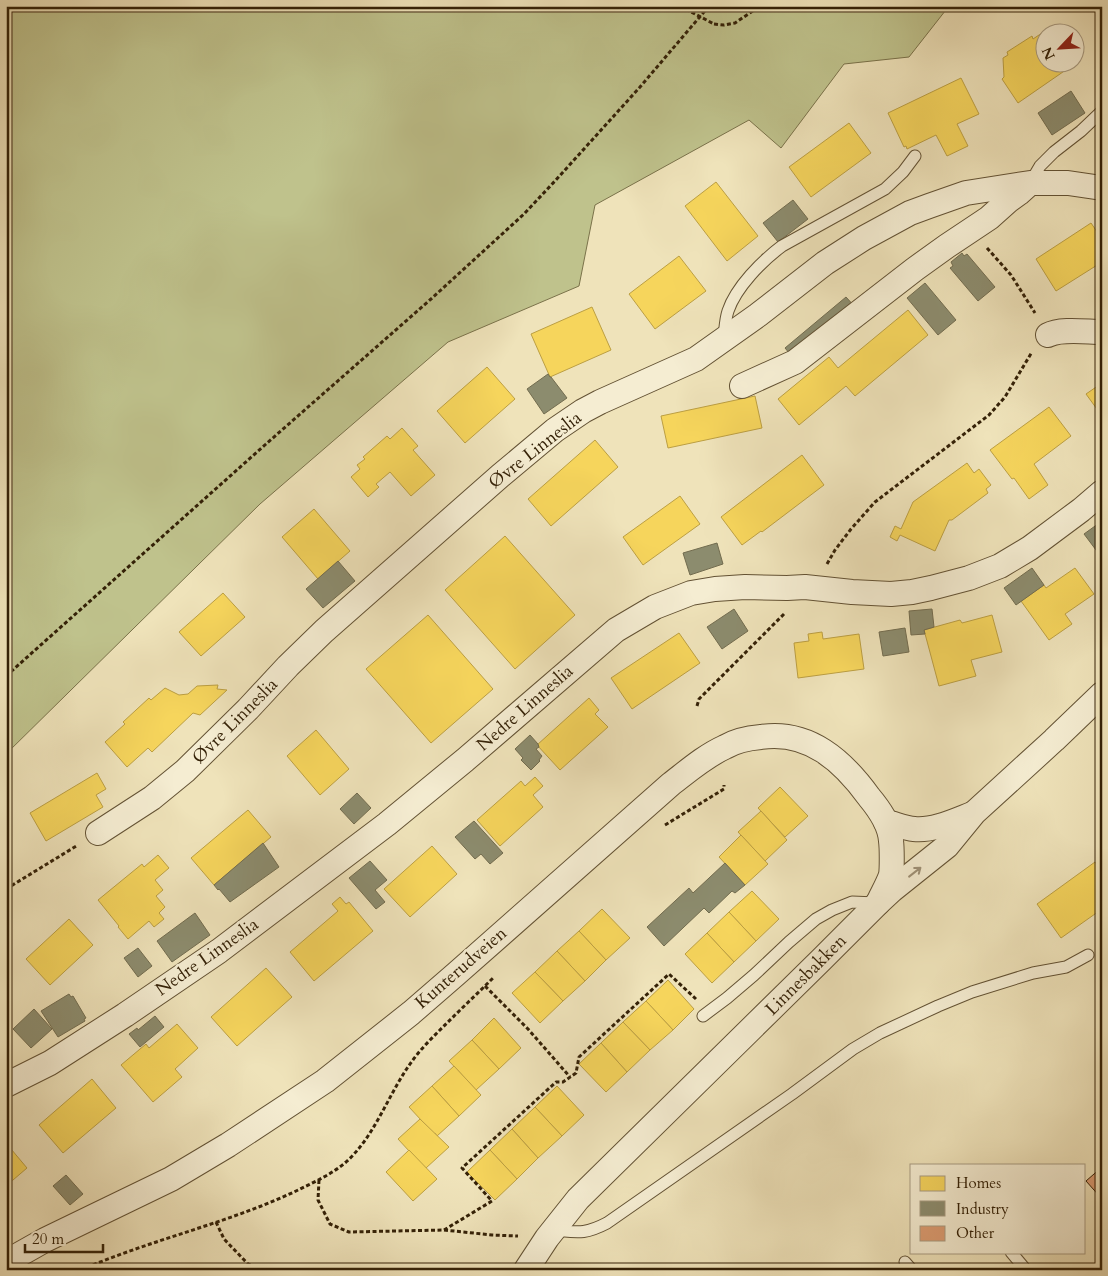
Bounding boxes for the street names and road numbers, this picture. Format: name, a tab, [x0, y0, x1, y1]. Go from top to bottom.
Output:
street label: Øvre Linneslia	[483, 405, 587, 494]
street label: Nedre Linneslia	[471, 659, 579, 757]
street label: Øvre Linneslia	[186, 672, 284, 770]
street label: Nedre Linneslia	[150, 912, 264, 1002]
street label: Kunterudveien	[410, 921, 513, 1015]
street label: Linnesbakken	[760, 928, 853, 1021]

